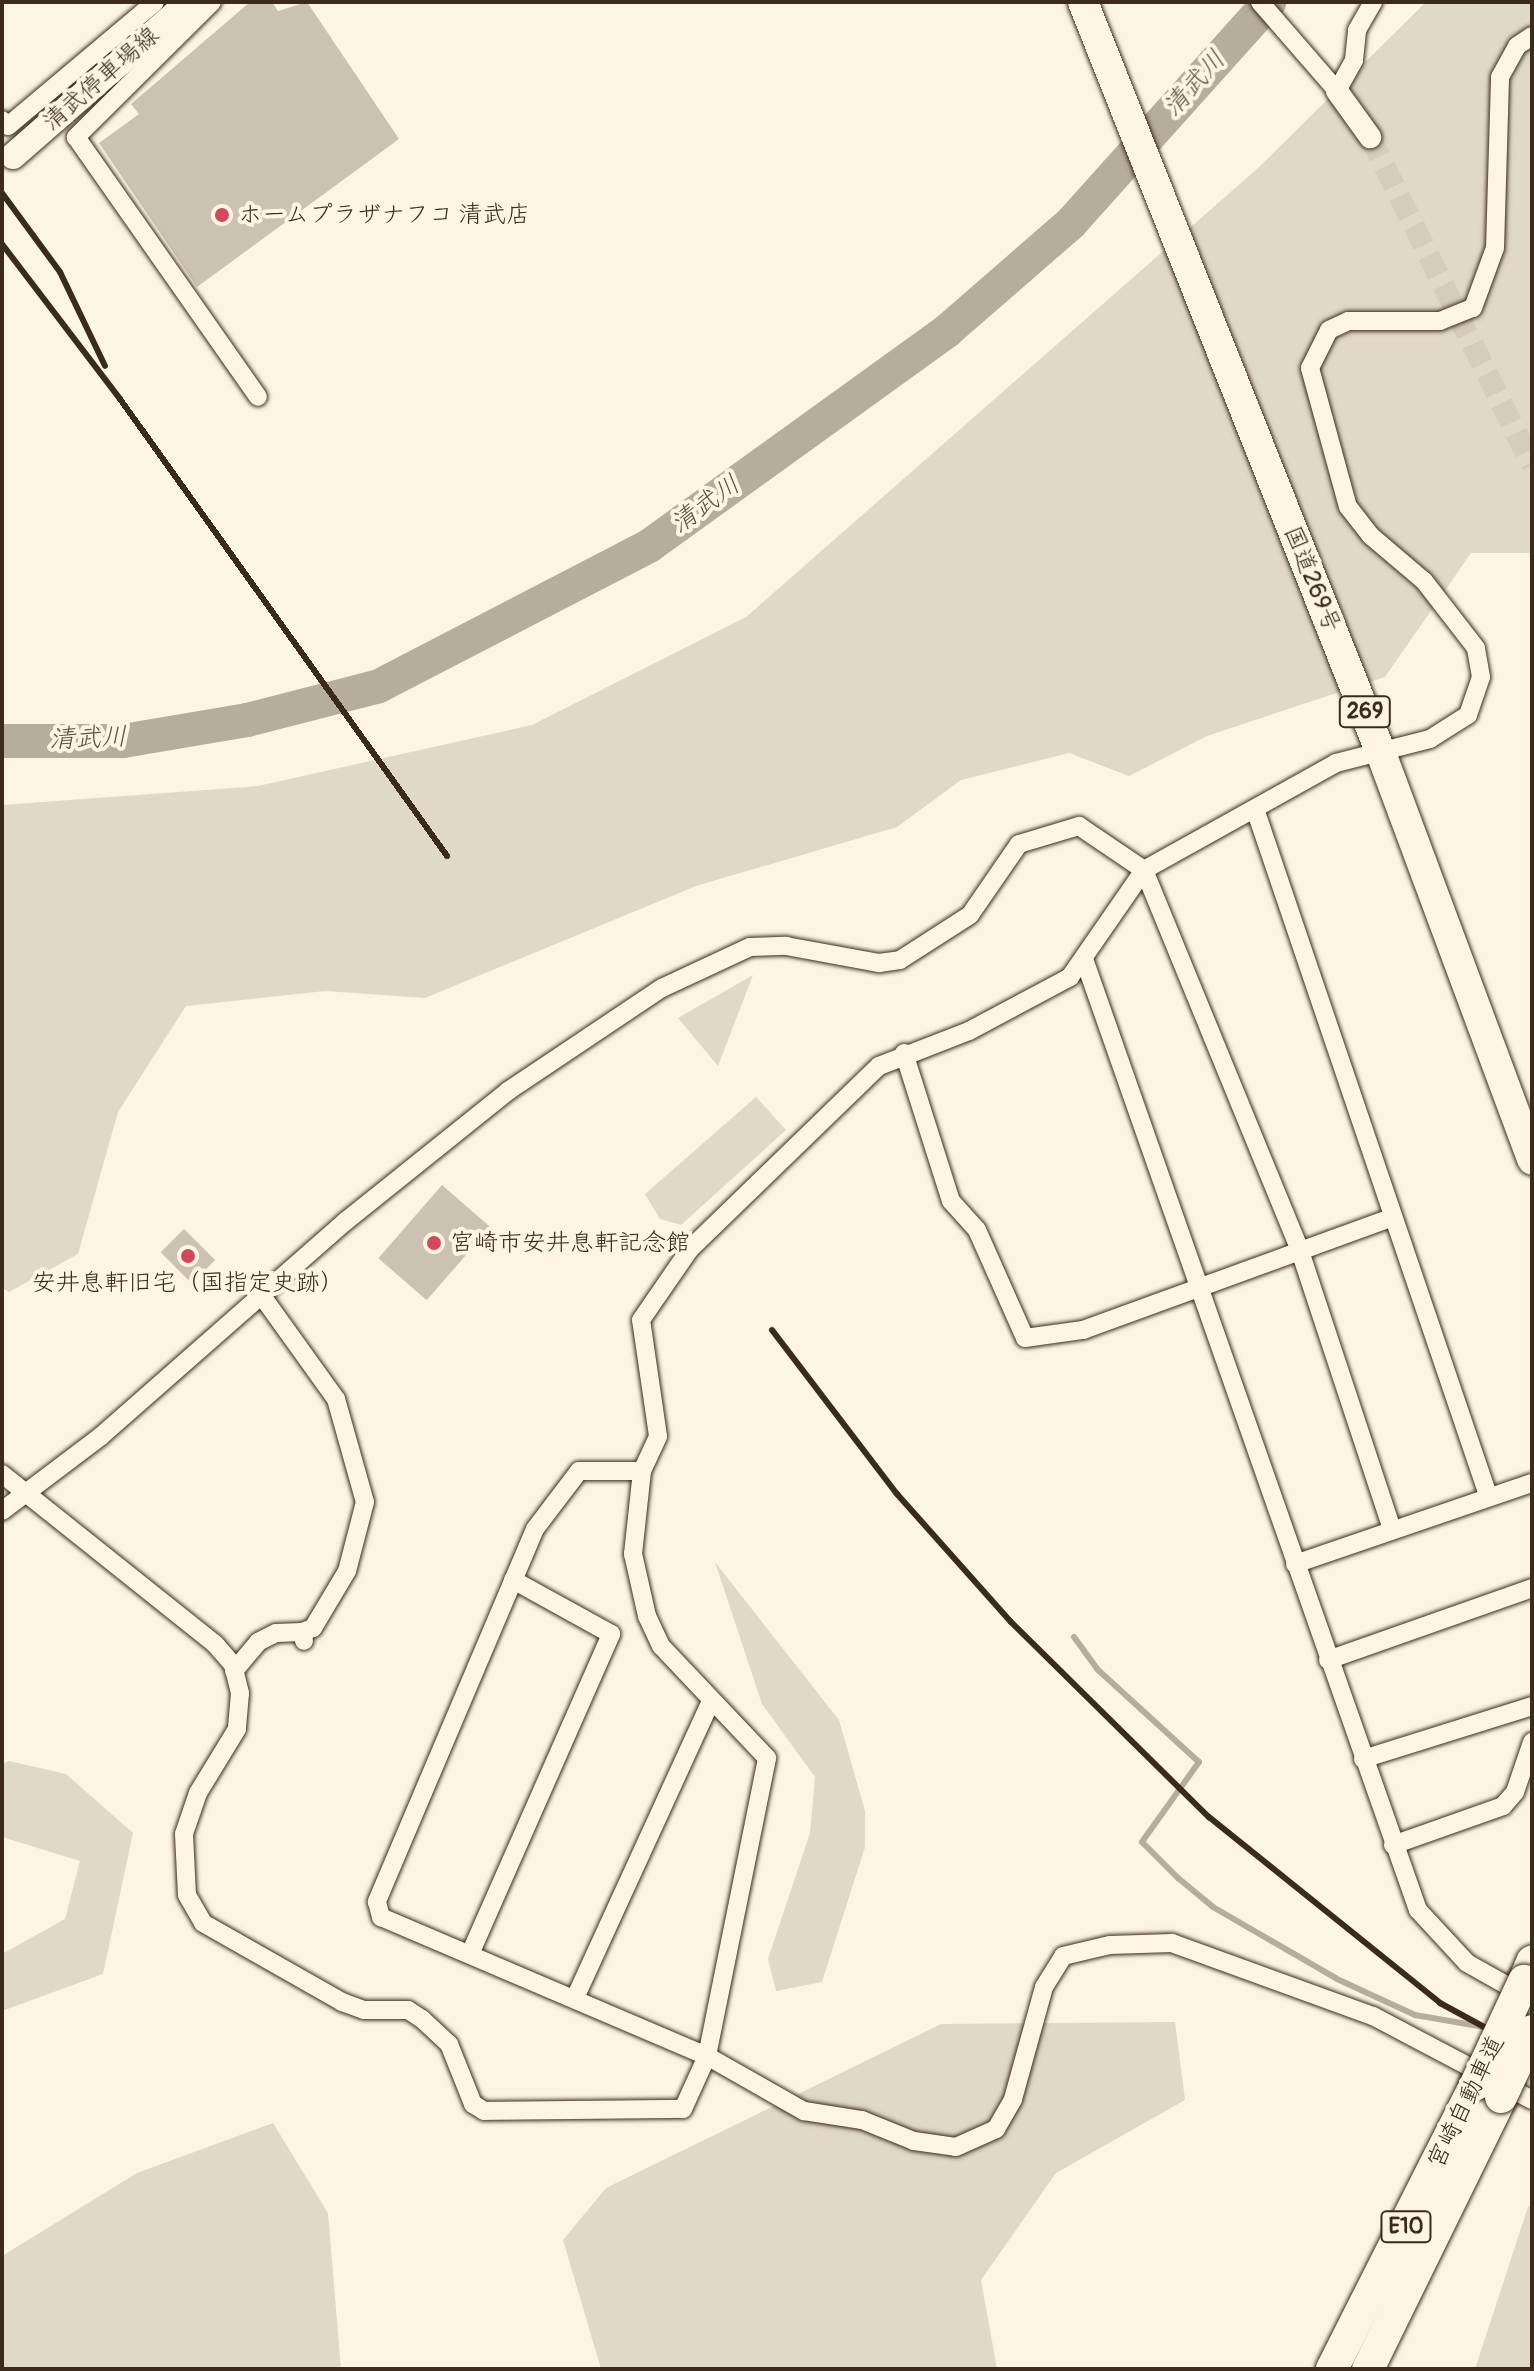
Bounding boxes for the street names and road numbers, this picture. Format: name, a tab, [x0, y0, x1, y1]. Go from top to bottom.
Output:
street label: 清武停車場線	[37, 21, 165, 137]
street label: 国道269号	[1278, 522, 1346, 636]
road number: 269	[1337, 694, 1393, 730]
street label: 宮崎自動車道	[1421, 2031, 1511, 2173]
road number: E10	[1380, 2209, 1432, 2245]

